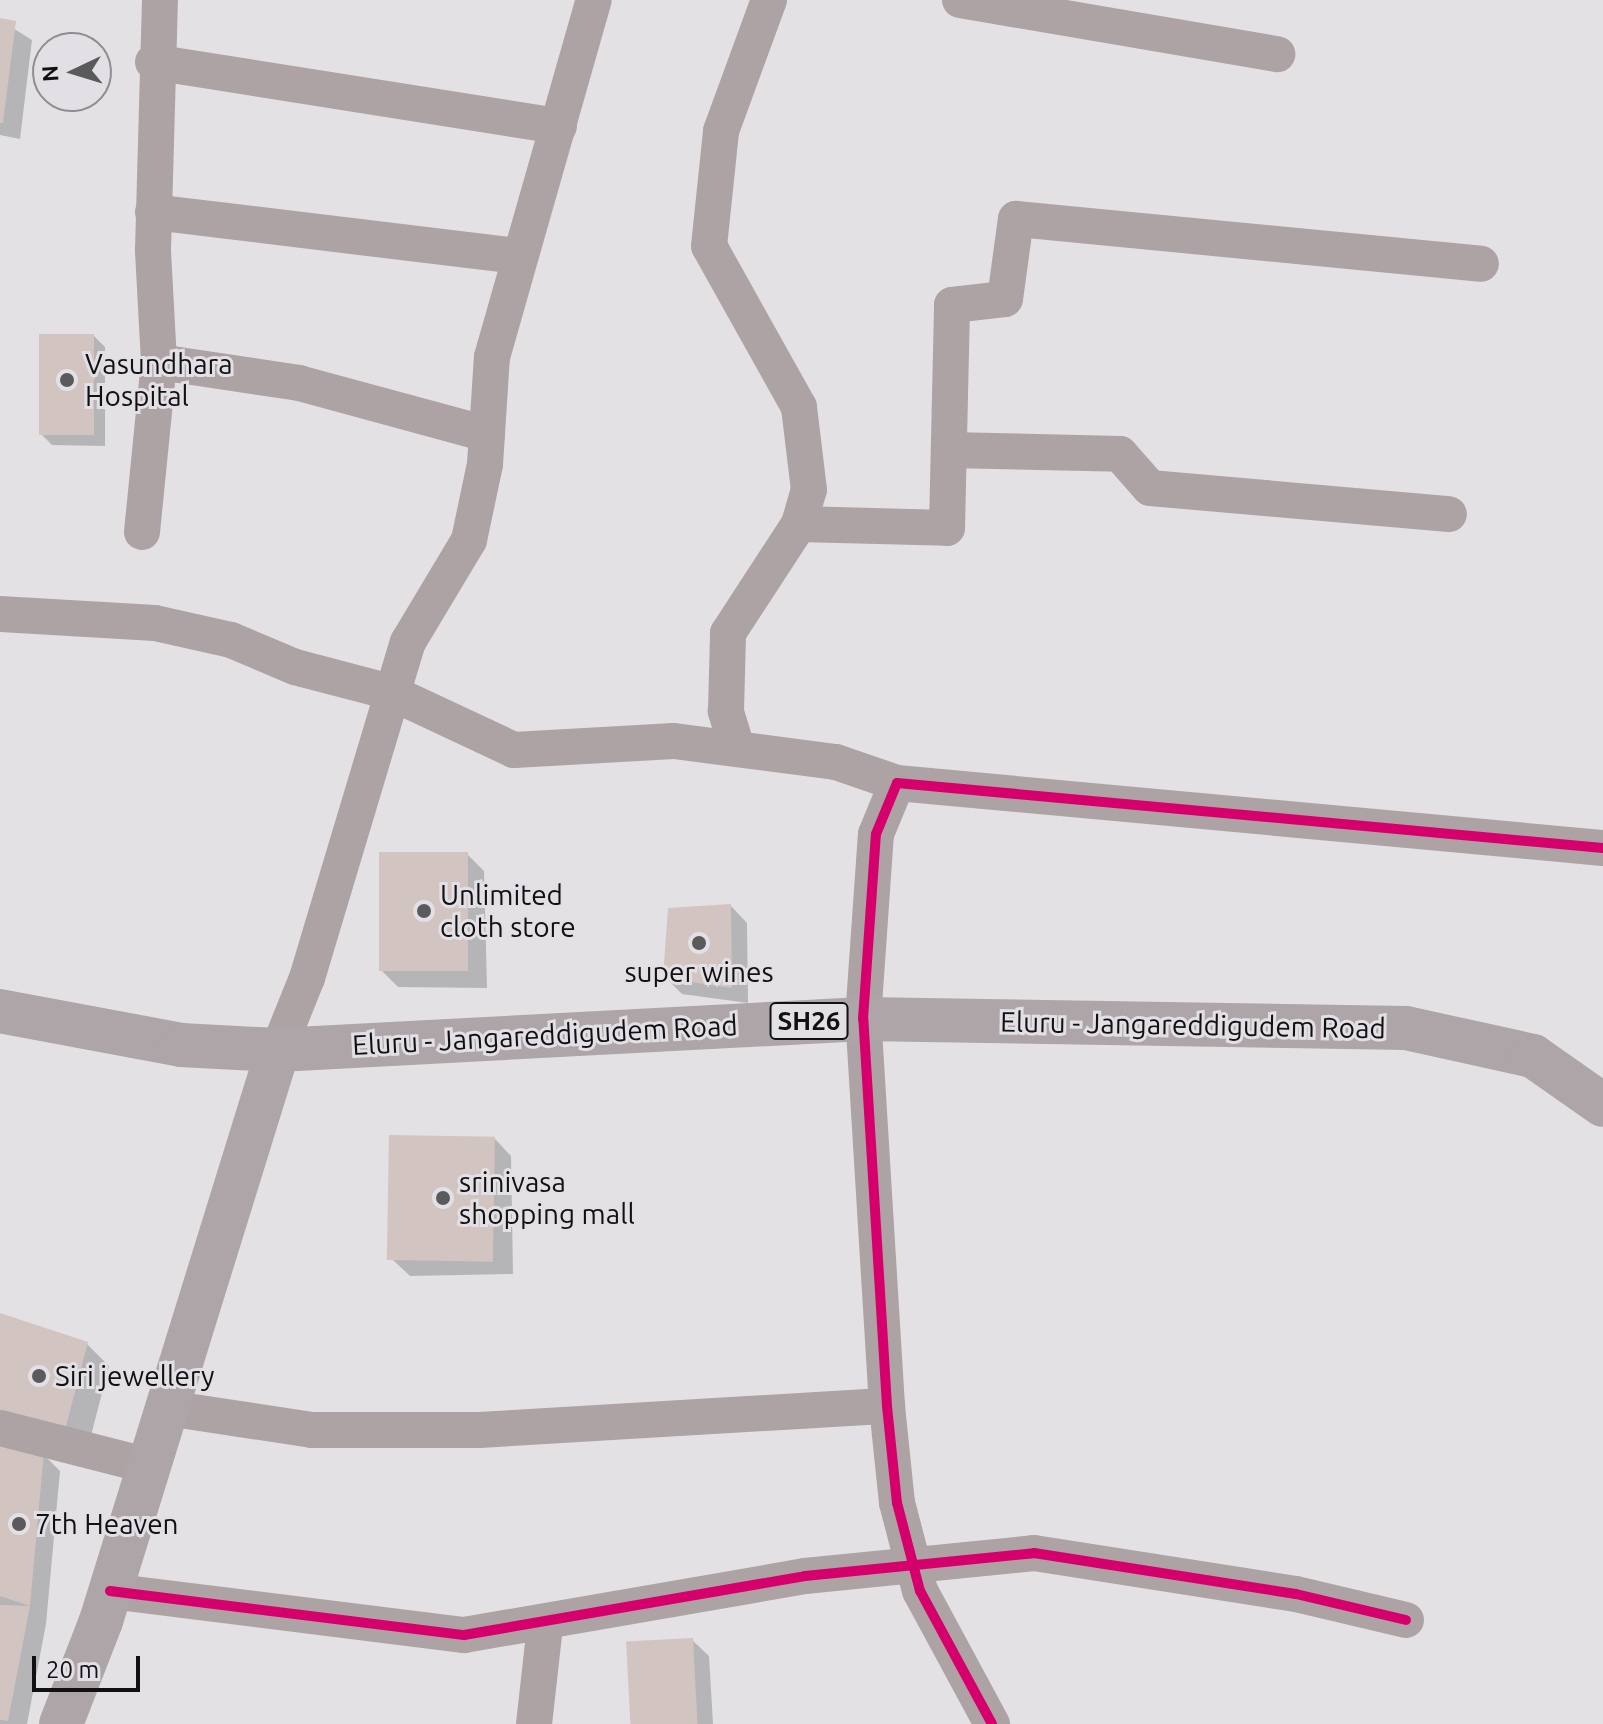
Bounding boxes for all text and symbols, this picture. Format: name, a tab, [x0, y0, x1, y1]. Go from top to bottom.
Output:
north arrow	[32, 32, 112, 112]
text: N	[37, 65, 63, 83]
place label: Vasundhara Hospital	[85, 347, 233, 413]
marker: Vasundhara Hospital	[56, 369, 78, 391]
place label: Unlimited cloth store	[440, 878, 576, 944]
marker: Unlimited cloth store	[415, 902, 433, 920]
marker: super wines	[690, 934, 708, 952]
place label: super wines	[624, 955, 774, 989]
road number: SH26	[769, 999, 849, 1043]
street label: Eluru - Jangareddigudem Road	[1000, 1005, 1386, 1045]
street label: Eluru - Jangareddigudem Road	[351, 1008, 739, 1062]
place label: srinivasa shopping mall	[459, 1165, 635, 1231]
marker: srinivasa shopping mall	[434, 1189, 452, 1207]
place label: Siri jewellery	[55, 1359, 215, 1393]
marker: Siri jewellery	[30, 1367, 48, 1385]
place label: 7th Heaven	[35, 1507, 179, 1541]
marker: 7th Heaven	[10, 1515, 28, 1533]
scale bar	[36, 1640, 144, 1690]
text: 20 m	[46, 1656, 99, 1683]

